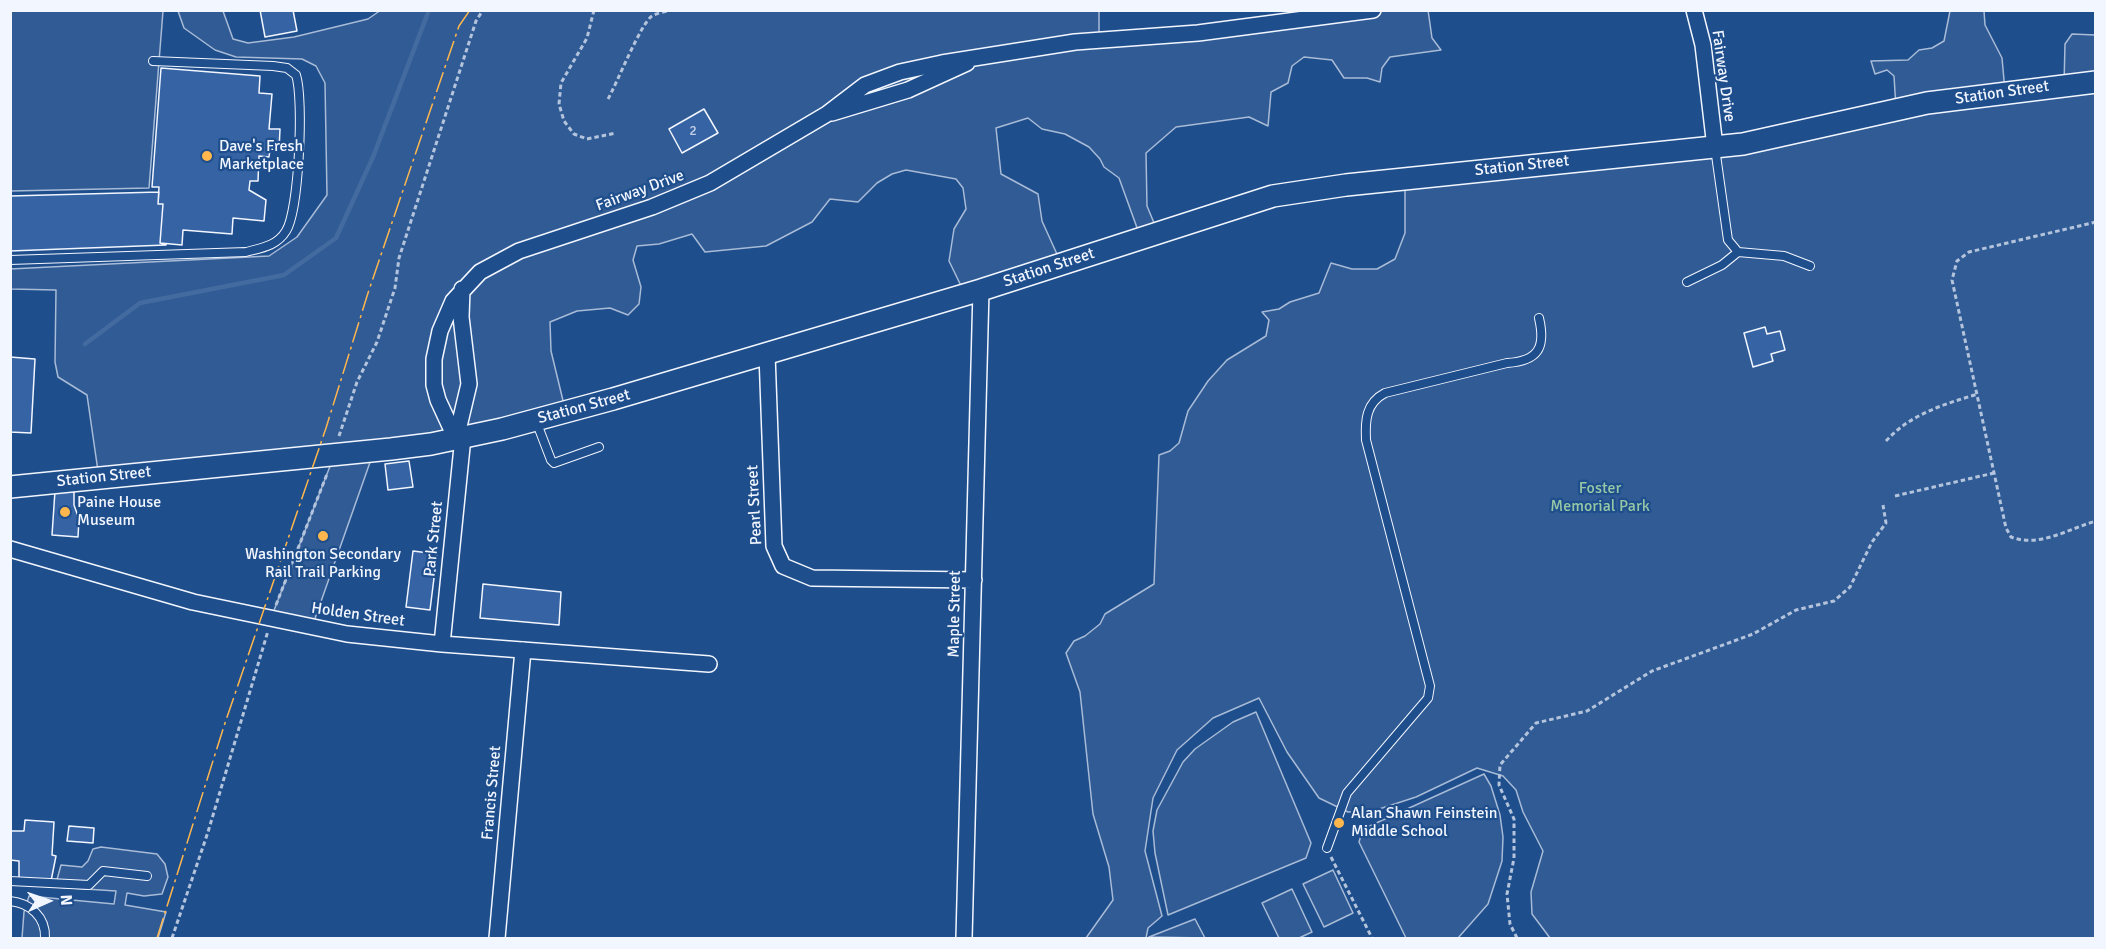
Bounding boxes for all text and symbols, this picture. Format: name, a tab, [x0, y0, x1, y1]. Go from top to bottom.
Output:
street label: Fairway Drive	[1707, 29, 1739, 123]
street label: Station Street	[1954, 77, 2050, 109]
house number: 2	[689, 123, 697, 139]
place label: Dave's Fresh Marketplace	[219, 137, 304, 175]
marker: Dave's Fresh Marketplace	[200, 149, 214, 163]
street label: Station Street	[1474, 152, 1570, 180]
street label: Fairway Drive	[593, 166, 687, 216]
street label: Station Street	[1001, 244, 1097, 292]
street label: Station Street	[536, 385, 632, 429]
street label: Station Street	[56, 463, 152, 491]
street label: Pearl Street	[743, 464, 767, 546]
park label: Foster Memorial Park	[1550, 479, 1650, 517]
place label: Paine House Museum	[77, 493, 161, 531]
street label: Park Street	[420, 500, 448, 578]
marker: Paine House Museum	[58, 505, 72, 519]
marker: Washington Secondary Rail Trail Parking	[316, 529, 330, 543]
place label: Washington Secondary Rail Trail Parking	[245, 545, 401, 583]
street label: Maple Street	[945, 570, 965, 658]
street label: Holden Street	[310, 599, 406, 631]
street label: Francis Street	[478, 745, 506, 841]
place label: Alan Shawn Feinstein Middle School	[1351, 804, 1498, 842]
marker: Alan Shawn Feinstein Middle School	[1332, 816, 1346, 830]
north arrow	[18, 871, 78, 931]
text: N	[56, 894, 76, 906]

